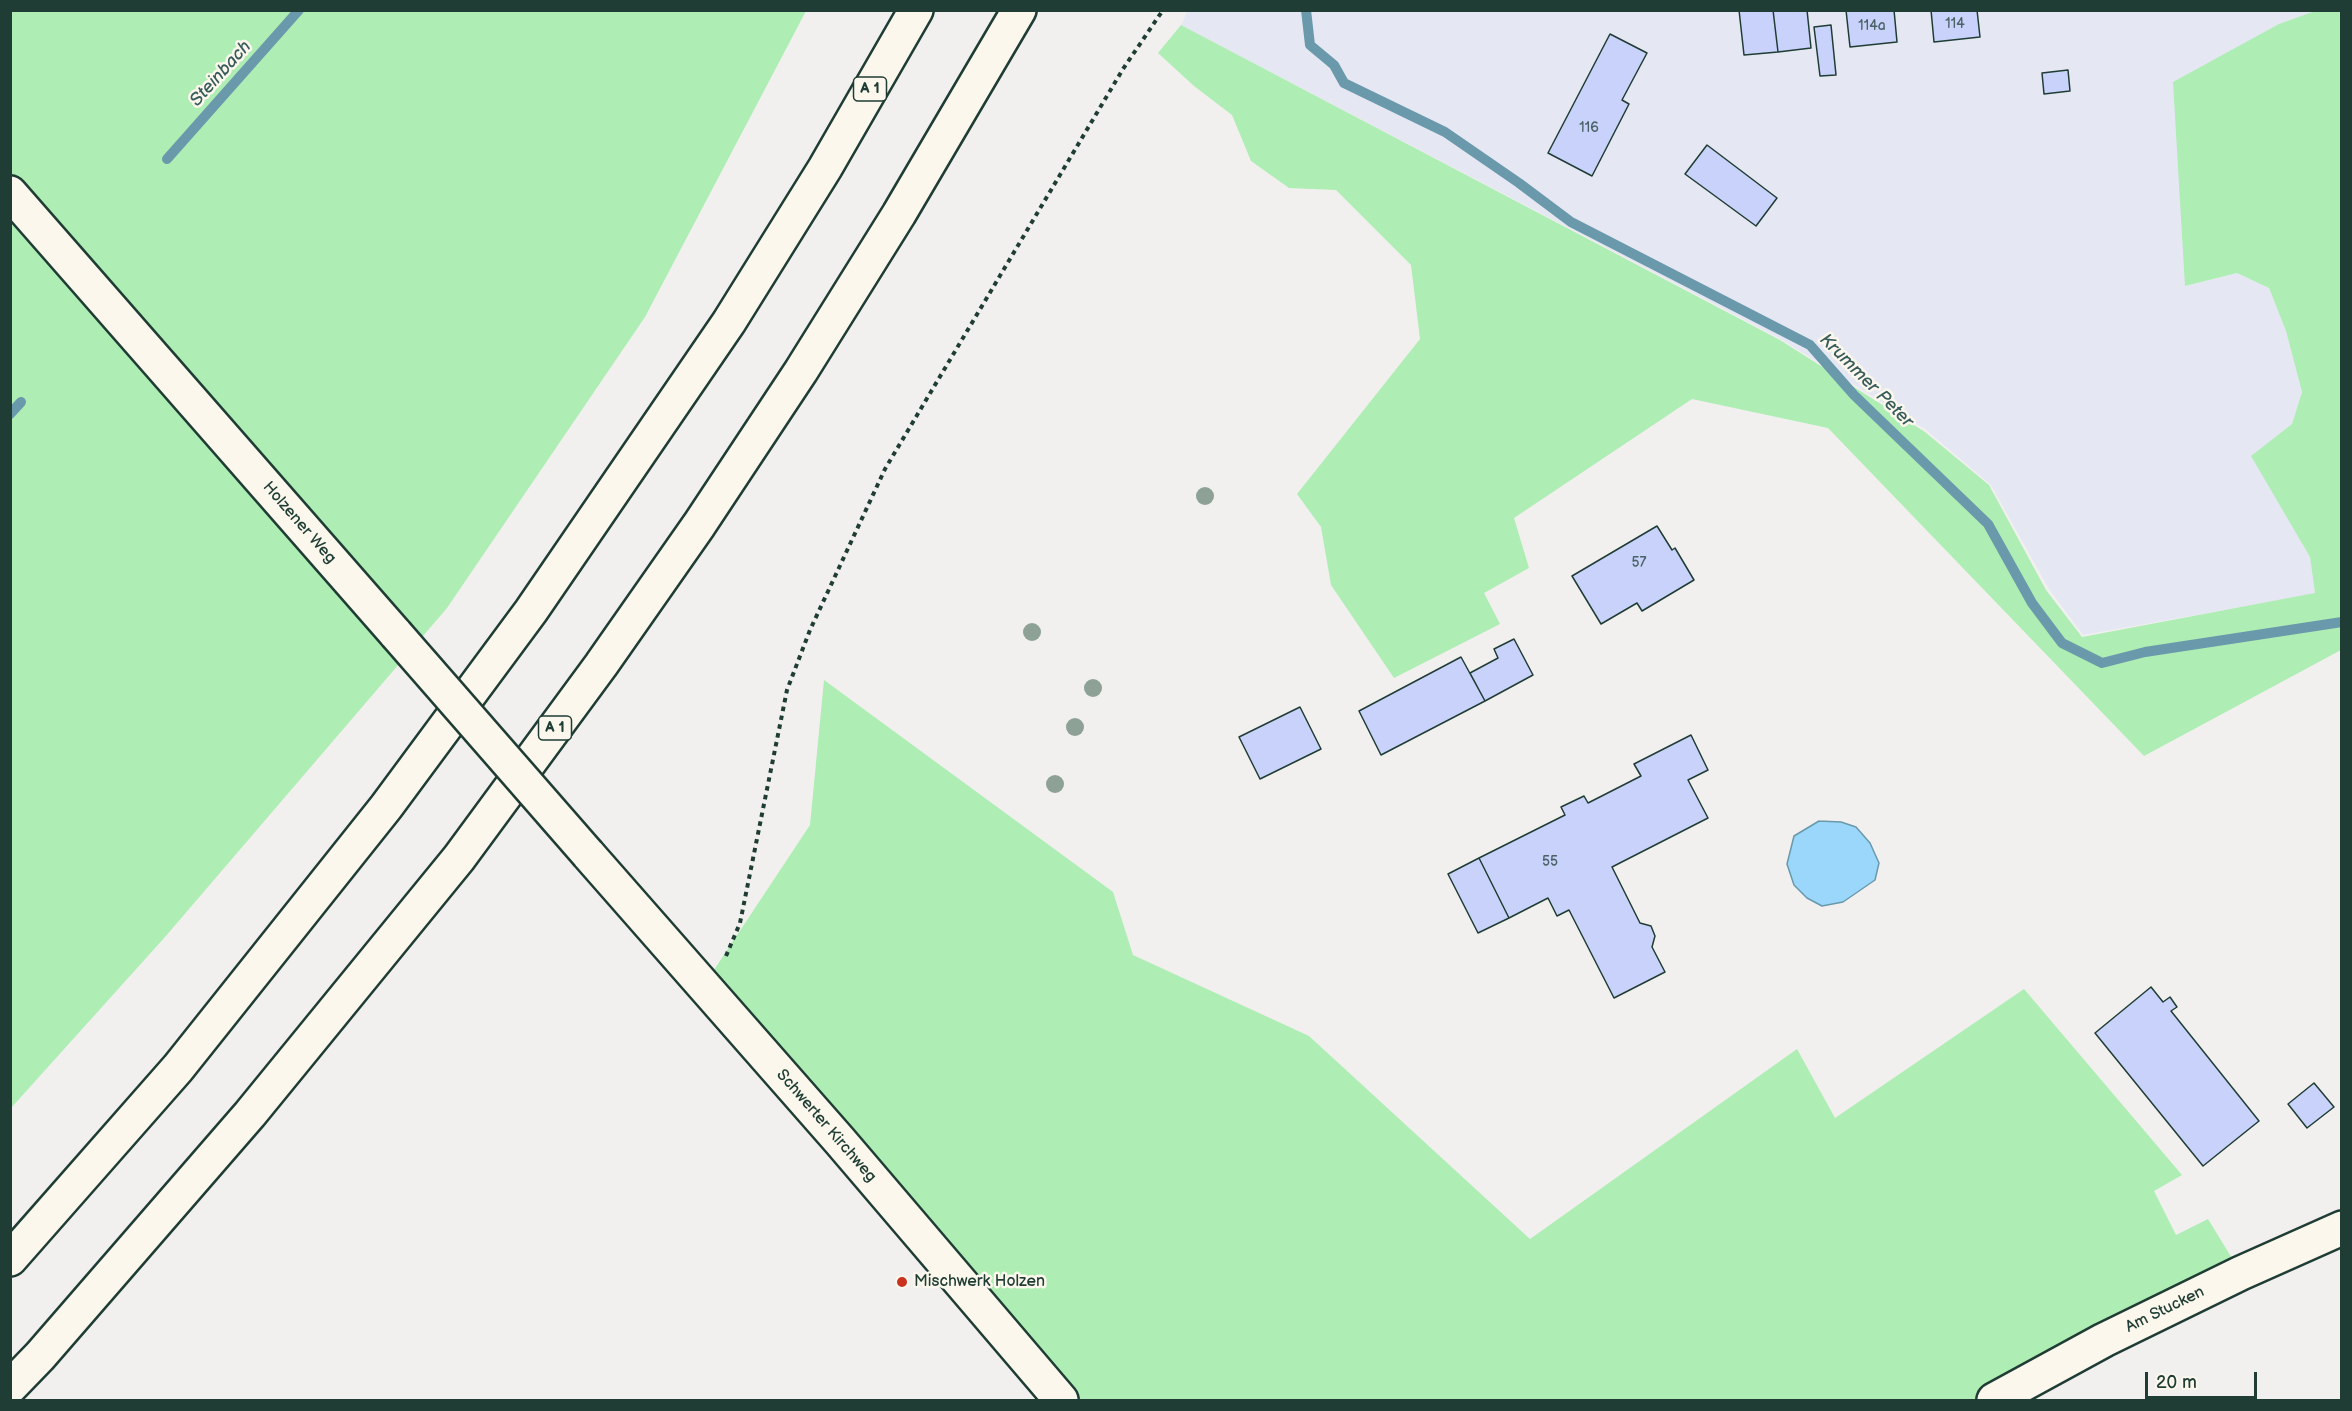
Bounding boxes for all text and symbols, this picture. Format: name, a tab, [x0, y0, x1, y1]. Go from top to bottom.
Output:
house number: 114	[1945, 16, 1965, 32]
house number: 114a	[1858, 18, 1886, 34]
water label: Steinbach	[186, 37, 256, 111]
road number: A 1	[854, 77, 886, 101]
house number: 116	[1579, 120, 1599, 136]
water label: Krummer Peter	[1815, 330, 1917, 432]
street label: Holzener Weg	[258, 478, 340, 568]
house number: 57	[1632, 555, 1646, 571]
road number: A 1	[538, 716, 572, 740]
house number: 55	[1542, 854, 1558, 870]
street label: Schwerter Kirchweg	[772, 1066, 880, 1186]
place label: Mischwerk Holzen	[914, 1272, 1045, 1292]
marker: Mischwerk Holzen	[895, 1275, 909, 1289]
street label: Am Stucken	[2122, 1283, 2208, 1337]
scale bar	[2148, 1360, 2260, 1398]
text: 20 m	[2156, 1372, 2197, 1393]

